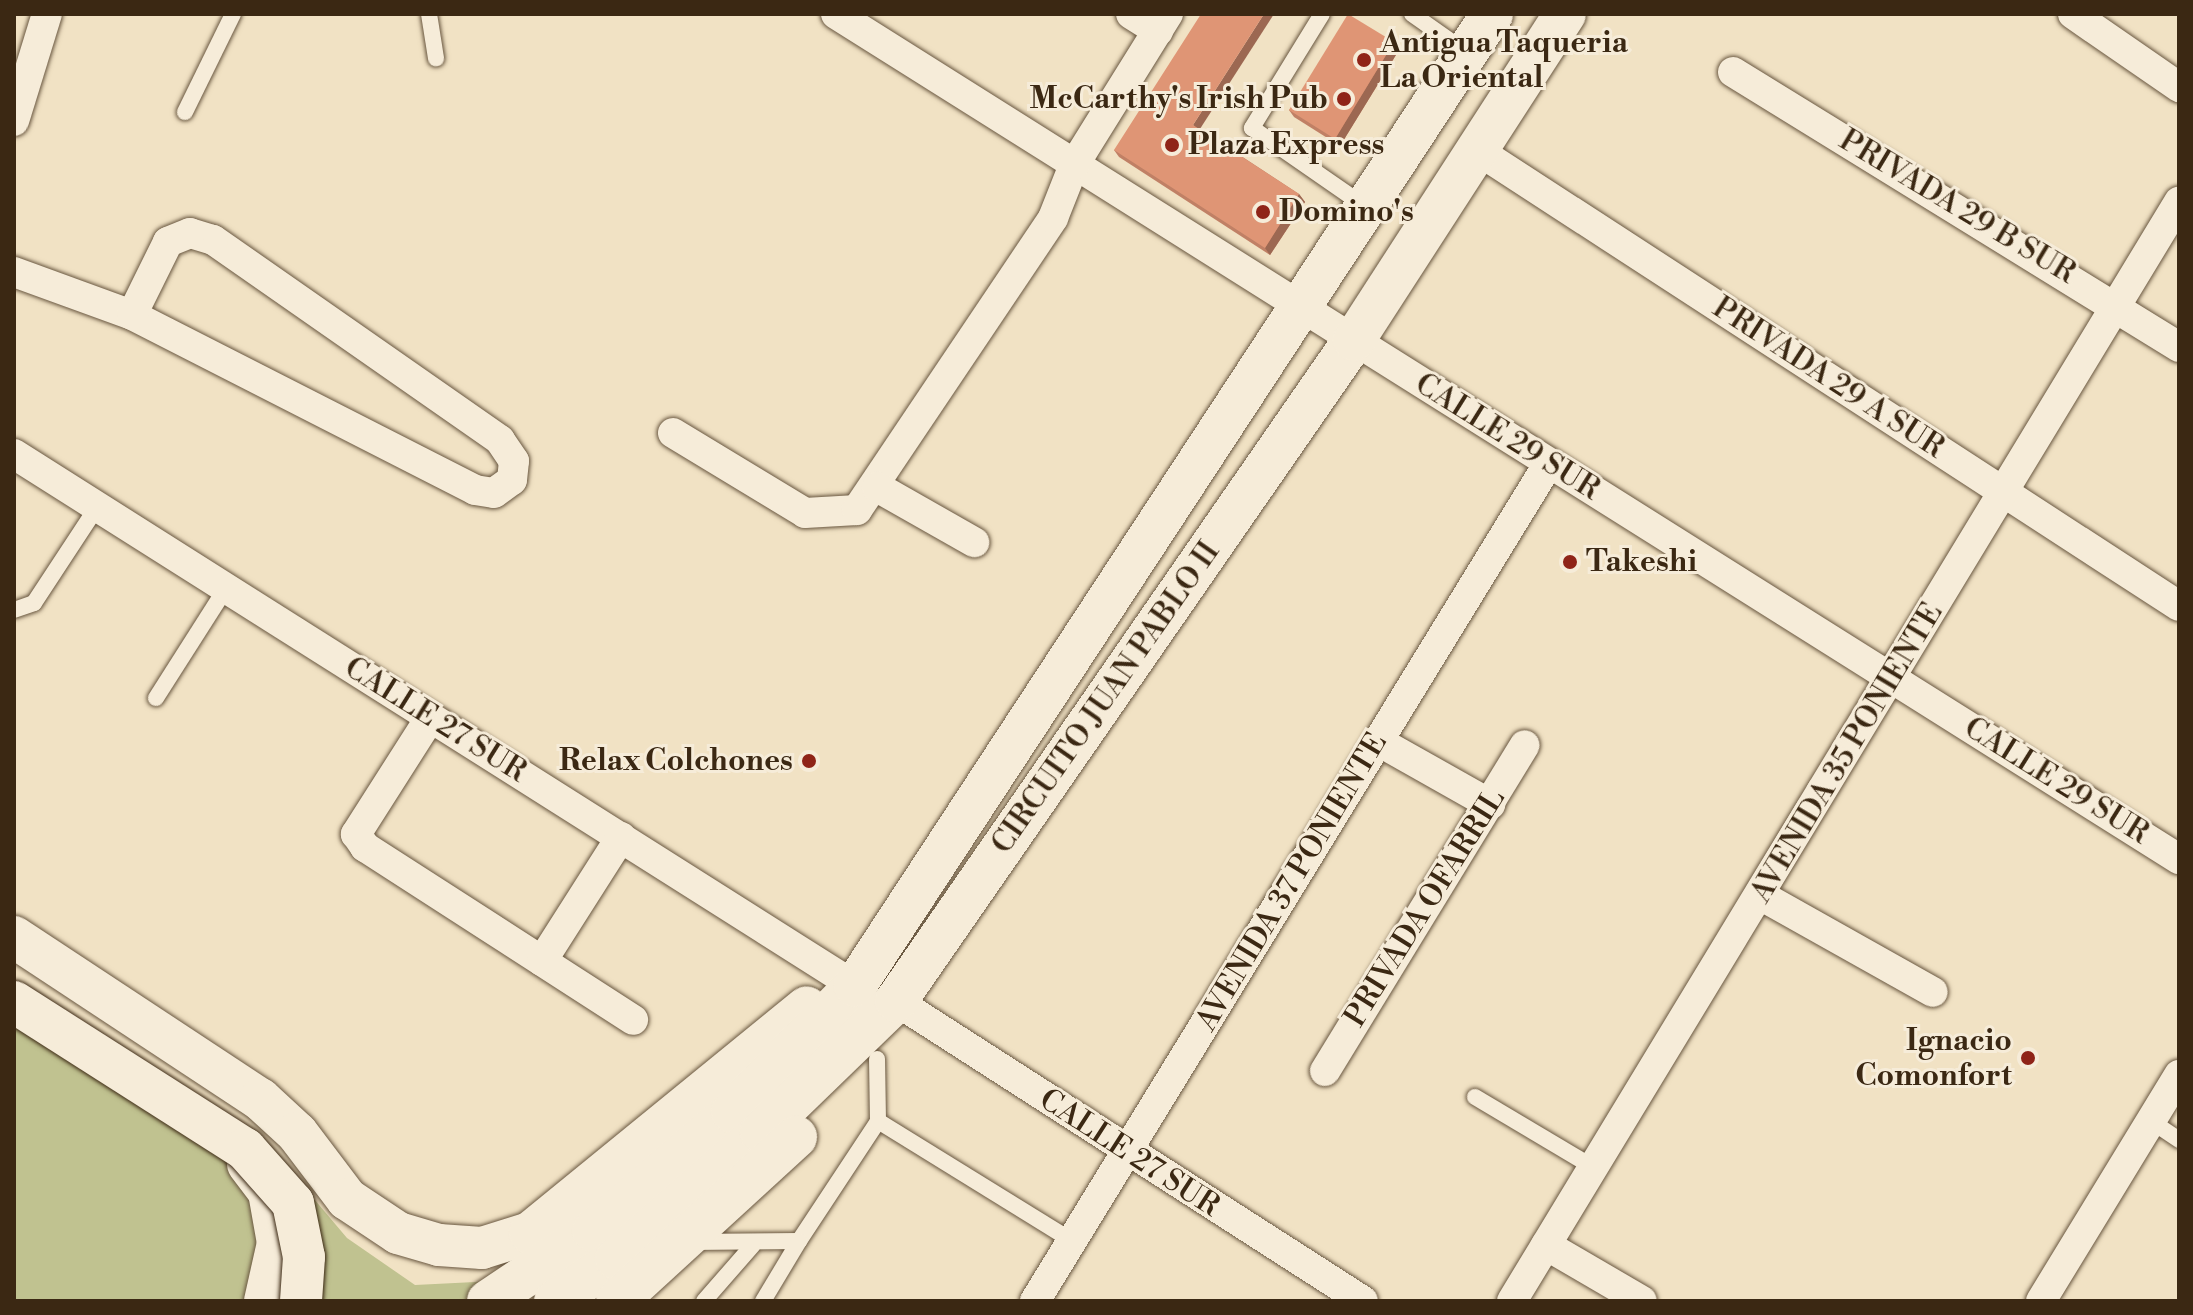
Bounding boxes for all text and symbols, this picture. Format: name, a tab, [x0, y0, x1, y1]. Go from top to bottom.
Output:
place label: Antigua Taqueria La Oriental	[1380, 25, 1628, 96]
marker: Antigua Taqueria La Oriental	[1355, 51, 1373, 69]
place label: McCarthy's Irish Pub	[1029, 81, 1328, 117]
marker: McCarthy's Irish Pub	[1335, 90, 1353, 108]
street label: PRIVADA 29 B SUR	[1833, 122, 2081, 292]
place label: Plaza Express	[1188, 127, 1384, 163]
marker: Plaza Express	[1163, 136, 1181, 154]
place label: Domino's	[1279, 194, 1414, 230]
marker: Domino's	[1254, 203, 1272, 221]
street label: PRIVADA 29 A SUR	[1706, 290, 1950, 466]
street label: CALLE 29 SUR	[1408, 366, 1606, 508]
street label: CIRCUITO JUAN PABLO II	[984, 535, 1228, 861]
place label: Takeshi	[1586, 544, 1697, 580]
marker: Takeshi	[1561, 553, 1579, 571]
street label: AVENIDA 35 PONIENTE	[1743, 597, 1951, 909]
street label: CALLE 27 SUR	[338, 650, 532, 790]
street label: CALLE 29 SUR	[1957, 710, 2155, 852]
street label: AVENIDA 37 PONIENTE	[1189, 727, 1395, 1037]
place label: Relax Colchones	[559, 743, 793, 779]
marker: Relax Colchones	[800, 752, 818, 770]
street label: PRIVADA OFARRIL	[1337, 782, 1513, 1034]
place label: Ignacio Comonfort	[1855, 1023, 2012, 1094]
marker: Ignacio Comonfort	[2019, 1049, 2037, 1067]
street label: CALLE 27 SUR	[1032, 1082, 1226, 1224]

